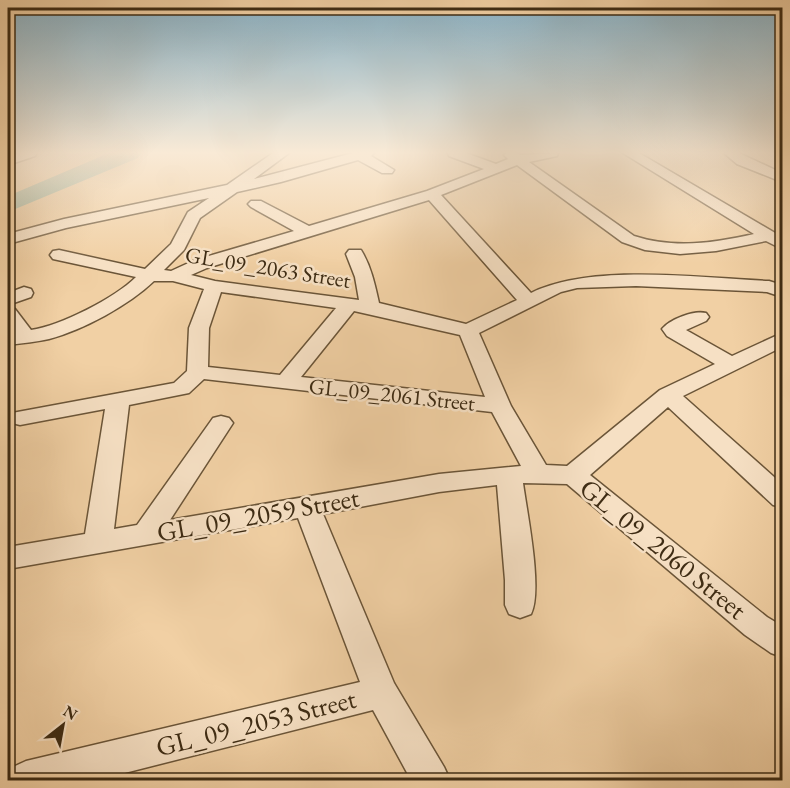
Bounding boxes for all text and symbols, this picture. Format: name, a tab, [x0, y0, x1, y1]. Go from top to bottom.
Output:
street label: GL_09_2063 Street	[183, 240, 353, 295]
street label: GL_09_2061 Street	[307, 371, 477, 418]
street label: GL_09_2060 Street	[573, 471, 754, 627]
street label: GL_09_2059 Street	[154, 479, 362, 550]
street label: GL_09_2053 Street	[152, 681, 360, 764]
north arrow	[33, 695, 93, 755]
text: N	[60, 700, 81, 725]

